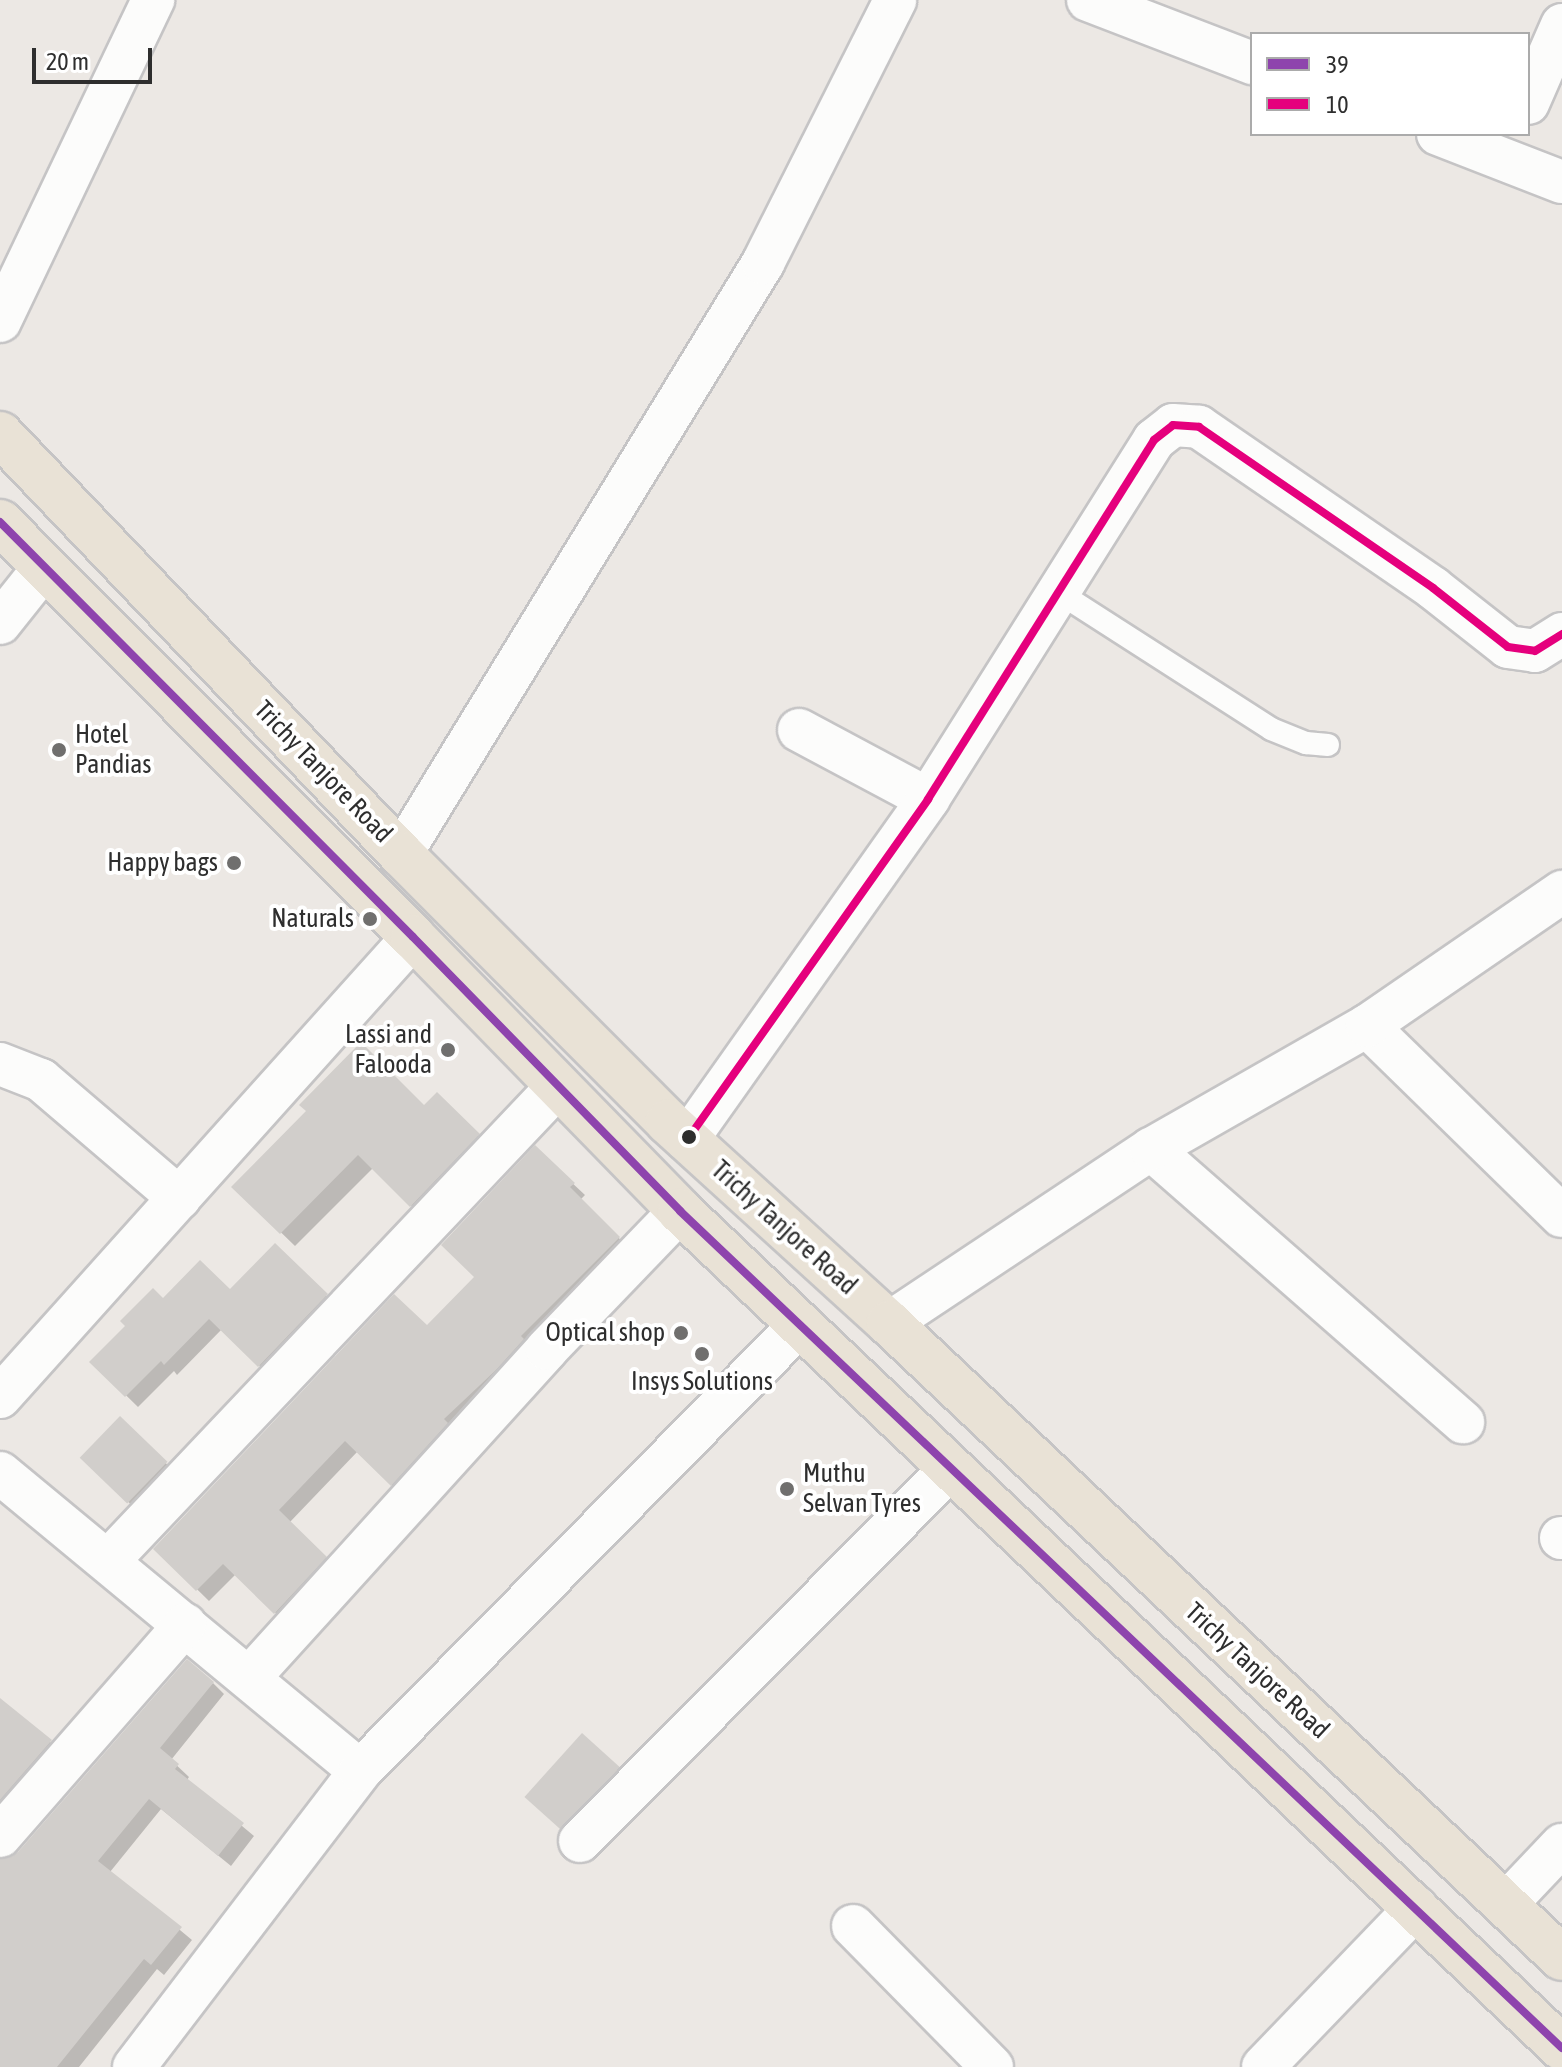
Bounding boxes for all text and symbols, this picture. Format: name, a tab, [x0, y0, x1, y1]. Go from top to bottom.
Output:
scale bar	[36, 32, 156, 82]
legend	[1250, 32, 1530, 136]
text: 20 m	[46, 48, 89, 75]
text: 39	[1326, 51, 1349, 78]
text: 10	[1326, 91, 1349, 118]
street label: Trichy Tanjore Road	[247, 695, 399, 849]
place label: Hotel Pandias	[75, 719, 151, 780]
marker: Hotel Pandias	[50, 741, 68, 759]
place label: Happy bags	[107, 847, 218, 879]
marker: Happy bags	[225, 854, 243, 872]
place label: Naturals	[271, 903, 354, 935]
marker: Naturals	[361, 910, 379, 928]
place label: Lassi and Falooda	[345, 1019, 432, 1080]
marker: Lassi and Falooda	[439, 1041, 457, 1059]
unlabelled marker	[681, 1129, 697, 1145]
street label: Trichy Tanjore Road	[705, 1154, 863, 1302]
place label: Optical shop	[546, 1317, 665, 1349]
marker: Optical shop	[672, 1324, 690, 1342]
marker: Insys Solutions	[693, 1345, 711, 1363]
place label: Insys Solutions	[631, 1366, 773, 1398]
place label: Muthu Selvan Tyres	[803, 1458, 921, 1520]
marker: Muthu Selvan Tyres	[778, 1480, 796, 1498]
street label: Trichy Tanjore Road	[1179, 1596, 1335, 1746]

